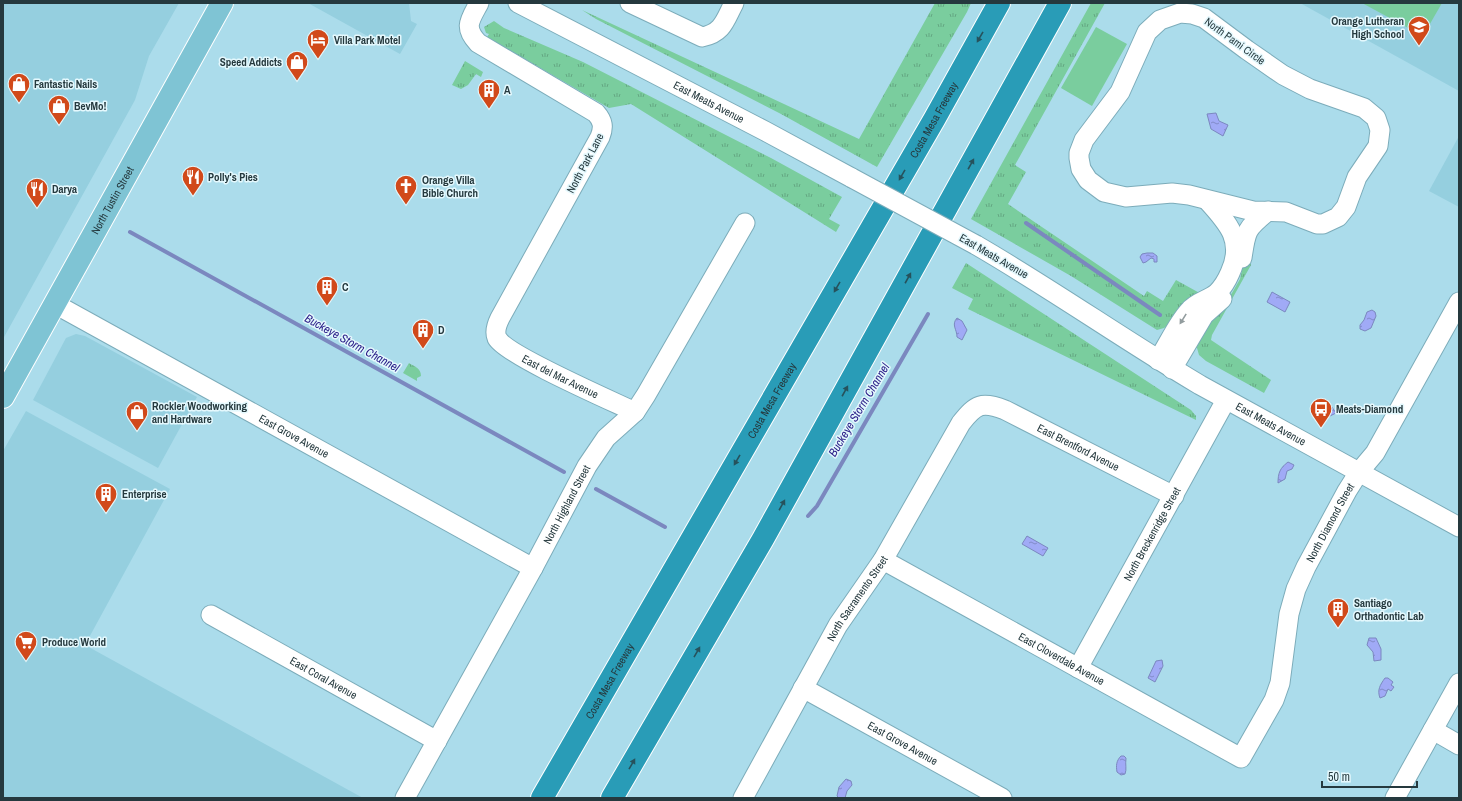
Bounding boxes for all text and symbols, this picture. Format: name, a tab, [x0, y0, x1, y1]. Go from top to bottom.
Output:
street label: North Pami Circle	[1202, 14, 1268, 68]
place label: Orange Lutheran High School	[1331, 14, 1404, 41]
school or university icon: Orange Lutheran High School	[1406, 14, 1432, 47]
hotel icon: Villa Park Motel	[305, 27, 331, 60]
one-way arrow	[976, 31, 983, 43]
place label: Villa Park Motel	[334, 33, 401, 47]
shop icon: Speed Addicts	[284, 49, 310, 82]
place label: Speed Addicts	[220, 55, 282, 69]
shop icon: Fantastic Nails	[6, 71, 32, 104]
place label: Fantastic Nails	[34, 77, 97, 91]
building icon: A	[476, 77, 502, 110]
street label: East Meats Avenue	[671, 78, 747, 126]
street label: Costa Mesa Freeway	[906, 79, 961, 161]
place label: A	[504, 83, 511, 97]
shop icon: BevMo!	[46, 93, 72, 126]
place label: BevMo!	[74, 99, 107, 113]
street label: North Park Lane	[563, 131, 607, 195]
one-way arrow	[968, 158, 975, 170]
street label: North Tustin Street	[88, 164, 137, 237]
restaurant icon: Polly's Pies	[180, 164, 206, 197]
one-way arrow	[899, 169, 906, 180]
place label: Polly's Pies	[208, 170, 258, 184]
church icon: Orange Villa Bible Church	[393, 173, 419, 206]
place label: Orange Villa Bible Church	[422, 173, 478, 200]
restaurant icon: Darya	[24, 176, 50, 209]
place label: Darya	[52, 182, 77, 196]
street label: East Meats Avenue	[957, 231, 1031, 281]
one-way arrow	[905, 272, 912, 284]
building icon: C	[314, 274, 340, 307]
place label: C	[342, 280, 349, 294]
one-way arrow	[834, 281, 841, 293]
water label: Buckeye Storm Channel	[302, 310, 403, 376]
one-way arrow	[1179, 314, 1187, 324]
building icon: D	[410, 317, 436, 350]
place label: D	[438, 323, 445, 337]
street label: East del Mar Avenue	[520, 351, 601, 401]
street label: Costa Mesa Freeway	[744, 360, 799, 441]
water label: Buckeye Storm Channel	[825, 360, 894, 460]
one-way arrow	[842, 385, 848, 397]
bus stop icon: Meats-Diamond	[1308, 396, 1334, 429]
shop icon: Rockler Woodworking and Hardware	[124, 399, 150, 432]
place label: Rockler Woodworking and Hardware	[152, 399, 248, 426]
street label: East Meats Avenue	[1233, 399, 1308, 449]
place label: Meats-Diamond	[1336, 402, 1403, 416]
street label: East Grove Avenue	[257, 411, 331, 461]
street label: East Brentford Avenue	[1035, 421, 1122, 474]
one-way arrow	[734, 454, 741, 466]
street label: North Highland Street	[540, 462, 593, 546]
street label: North Diamond Street	[1303, 480, 1357, 565]
building icon: Enterprise	[93, 481, 119, 514]
street label: North Breckenridge Street	[1120, 484, 1184, 583]
place label: Enterprise	[122, 487, 167, 501]
one-way arrow	[778, 499, 785, 511]
street label: North Sacramento Street	[823, 553, 891, 644]
building icon: Santiago Orthadontic Lab	[1325, 596, 1351, 629]
place label: Santiago Orthadontic Lab	[1354, 596, 1424, 623]
supermarket icon: Produce World	[13, 629, 39, 662]
street label: East Cloverdale Avenue	[1016, 629, 1107, 688]
place label: Produce World	[42, 635, 106, 649]
street label: Costa Mesa Freeway	[582, 640, 637, 722]
one-way arrow	[694, 646, 701, 658]
street label: East Coral Avenue	[288, 654, 360, 702]
street label: East Grove Avenue	[865, 718, 940, 768]
one-way arrow	[629, 758, 636, 770]
scale bar	[1322, 763, 1417, 789]
text: 50 m	[1328, 769, 1350, 785]

